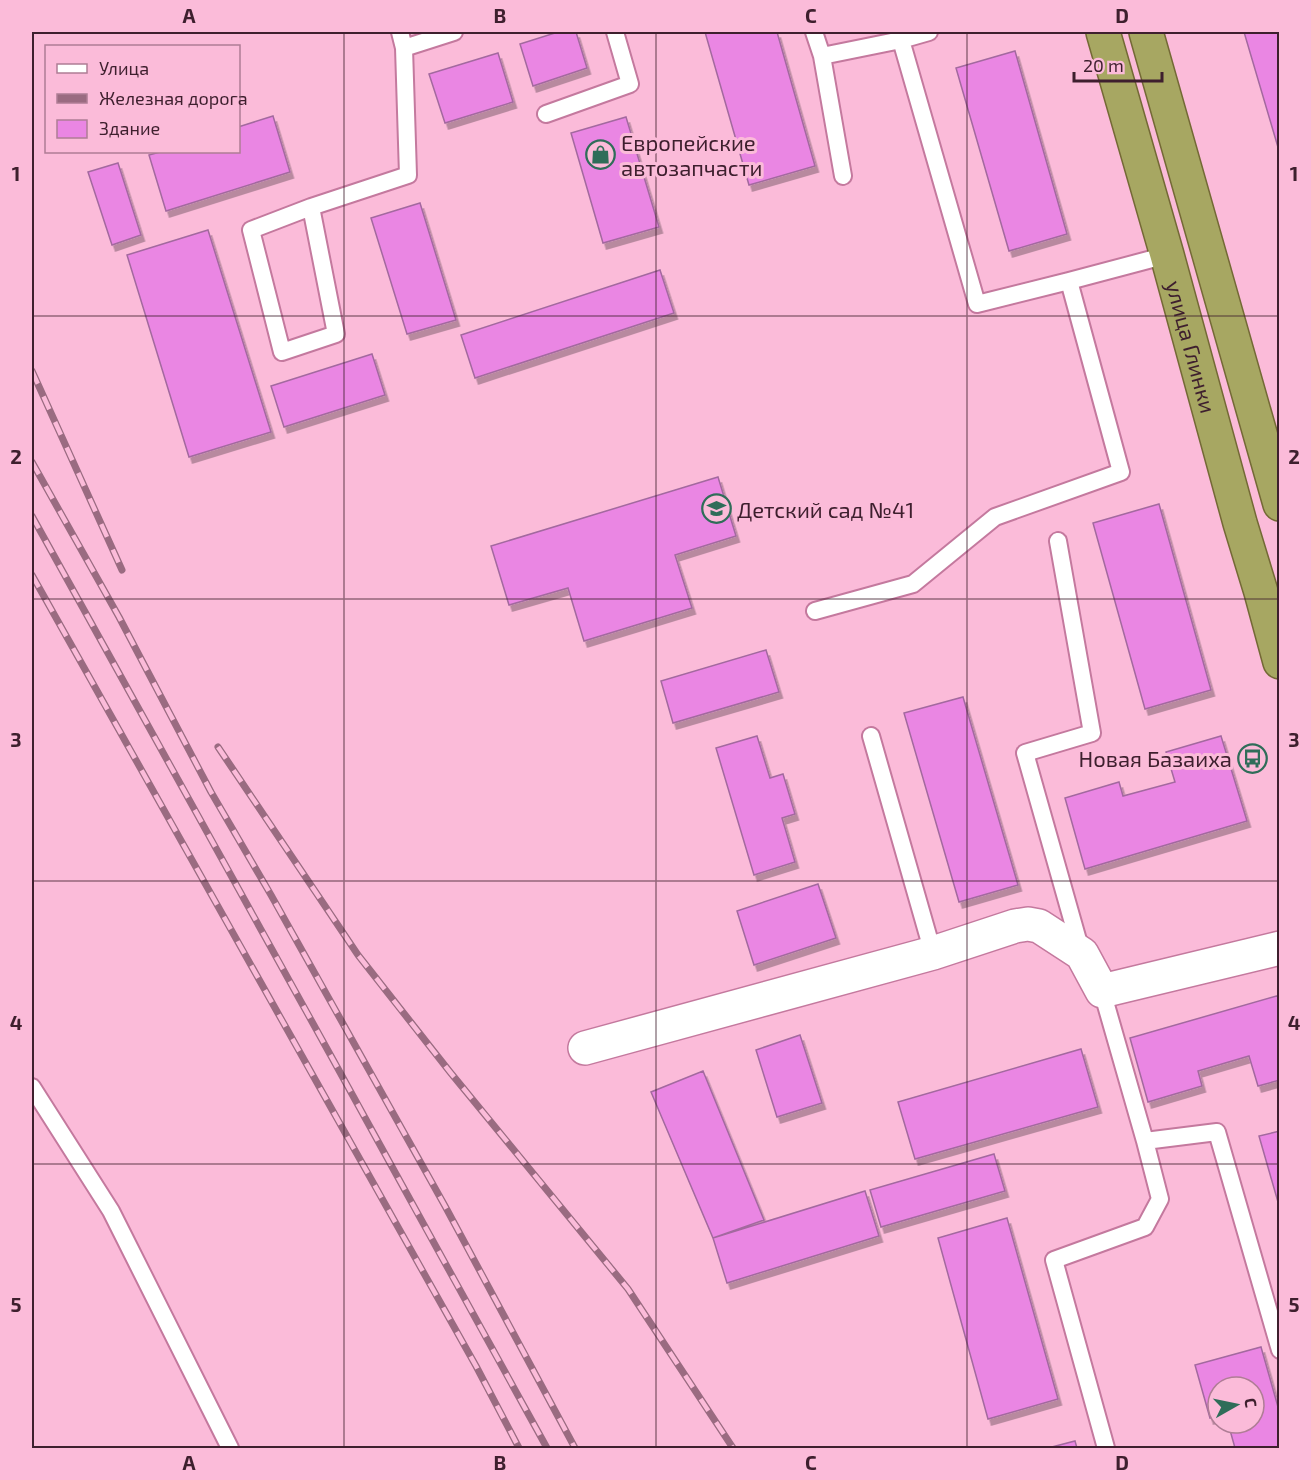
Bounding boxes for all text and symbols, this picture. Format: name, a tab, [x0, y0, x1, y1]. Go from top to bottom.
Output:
text: A	[182, 3, 196, 27]
text: B	[494, 3, 506, 27]
text: C	[805, 3, 817, 27]
text: D	[1115, 3, 1129, 27]
legend	[45, 45, 240, 153]
scale bar	[1074, 45, 1162, 83]
text: 20 m	[1083, 54, 1124, 76]
text: Улица	[99, 57, 149, 79]
text: Железная дорога	[99, 87, 248, 109]
text: Здание	[99, 117, 160, 139]
place label: Европейские автозапчасти	[621, 129, 762, 180]
shop icon: Европейские автозапчасти	[584, 139, 616, 171]
text: 1	[12, 161, 20, 185]
text: 1	[1290, 161, 1298, 185]
street label: улица Глинки	[1161, 277, 1222, 416]
text: 2	[10, 444, 22, 468]
text: 2	[1288, 444, 1300, 468]
school or university icon: Детский сад №41	[700, 493, 732, 525]
place label: Детский сад №41	[737, 496, 914, 522]
text: 3	[10, 727, 22, 751]
text: 3	[1288, 727, 1300, 751]
bus stop icon: Новая Базаиха	[1237, 742, 1269, 774]
place label: Новая Базаиха	[1078, 745, 1232, 771]
text: 4	[10, 1010, 23, 1034]
text: 4	[1288, 1010, 1301, 1034]
text: 5	[10, 1292, 22, 1316]
text: 5	[1288, 1292, 1300, 1316]
north arrow	[1206, 1375, 1266, 1435]
text: С	[1241, 1396, 1261, 1409]
text: A	[182, 1450, 196, 1474]
text: B	[494, 1450, 506, 1474]
text: C	[805, 1450, 817, 1474]
text: D	[1115, 1450, 1129, 1474]

